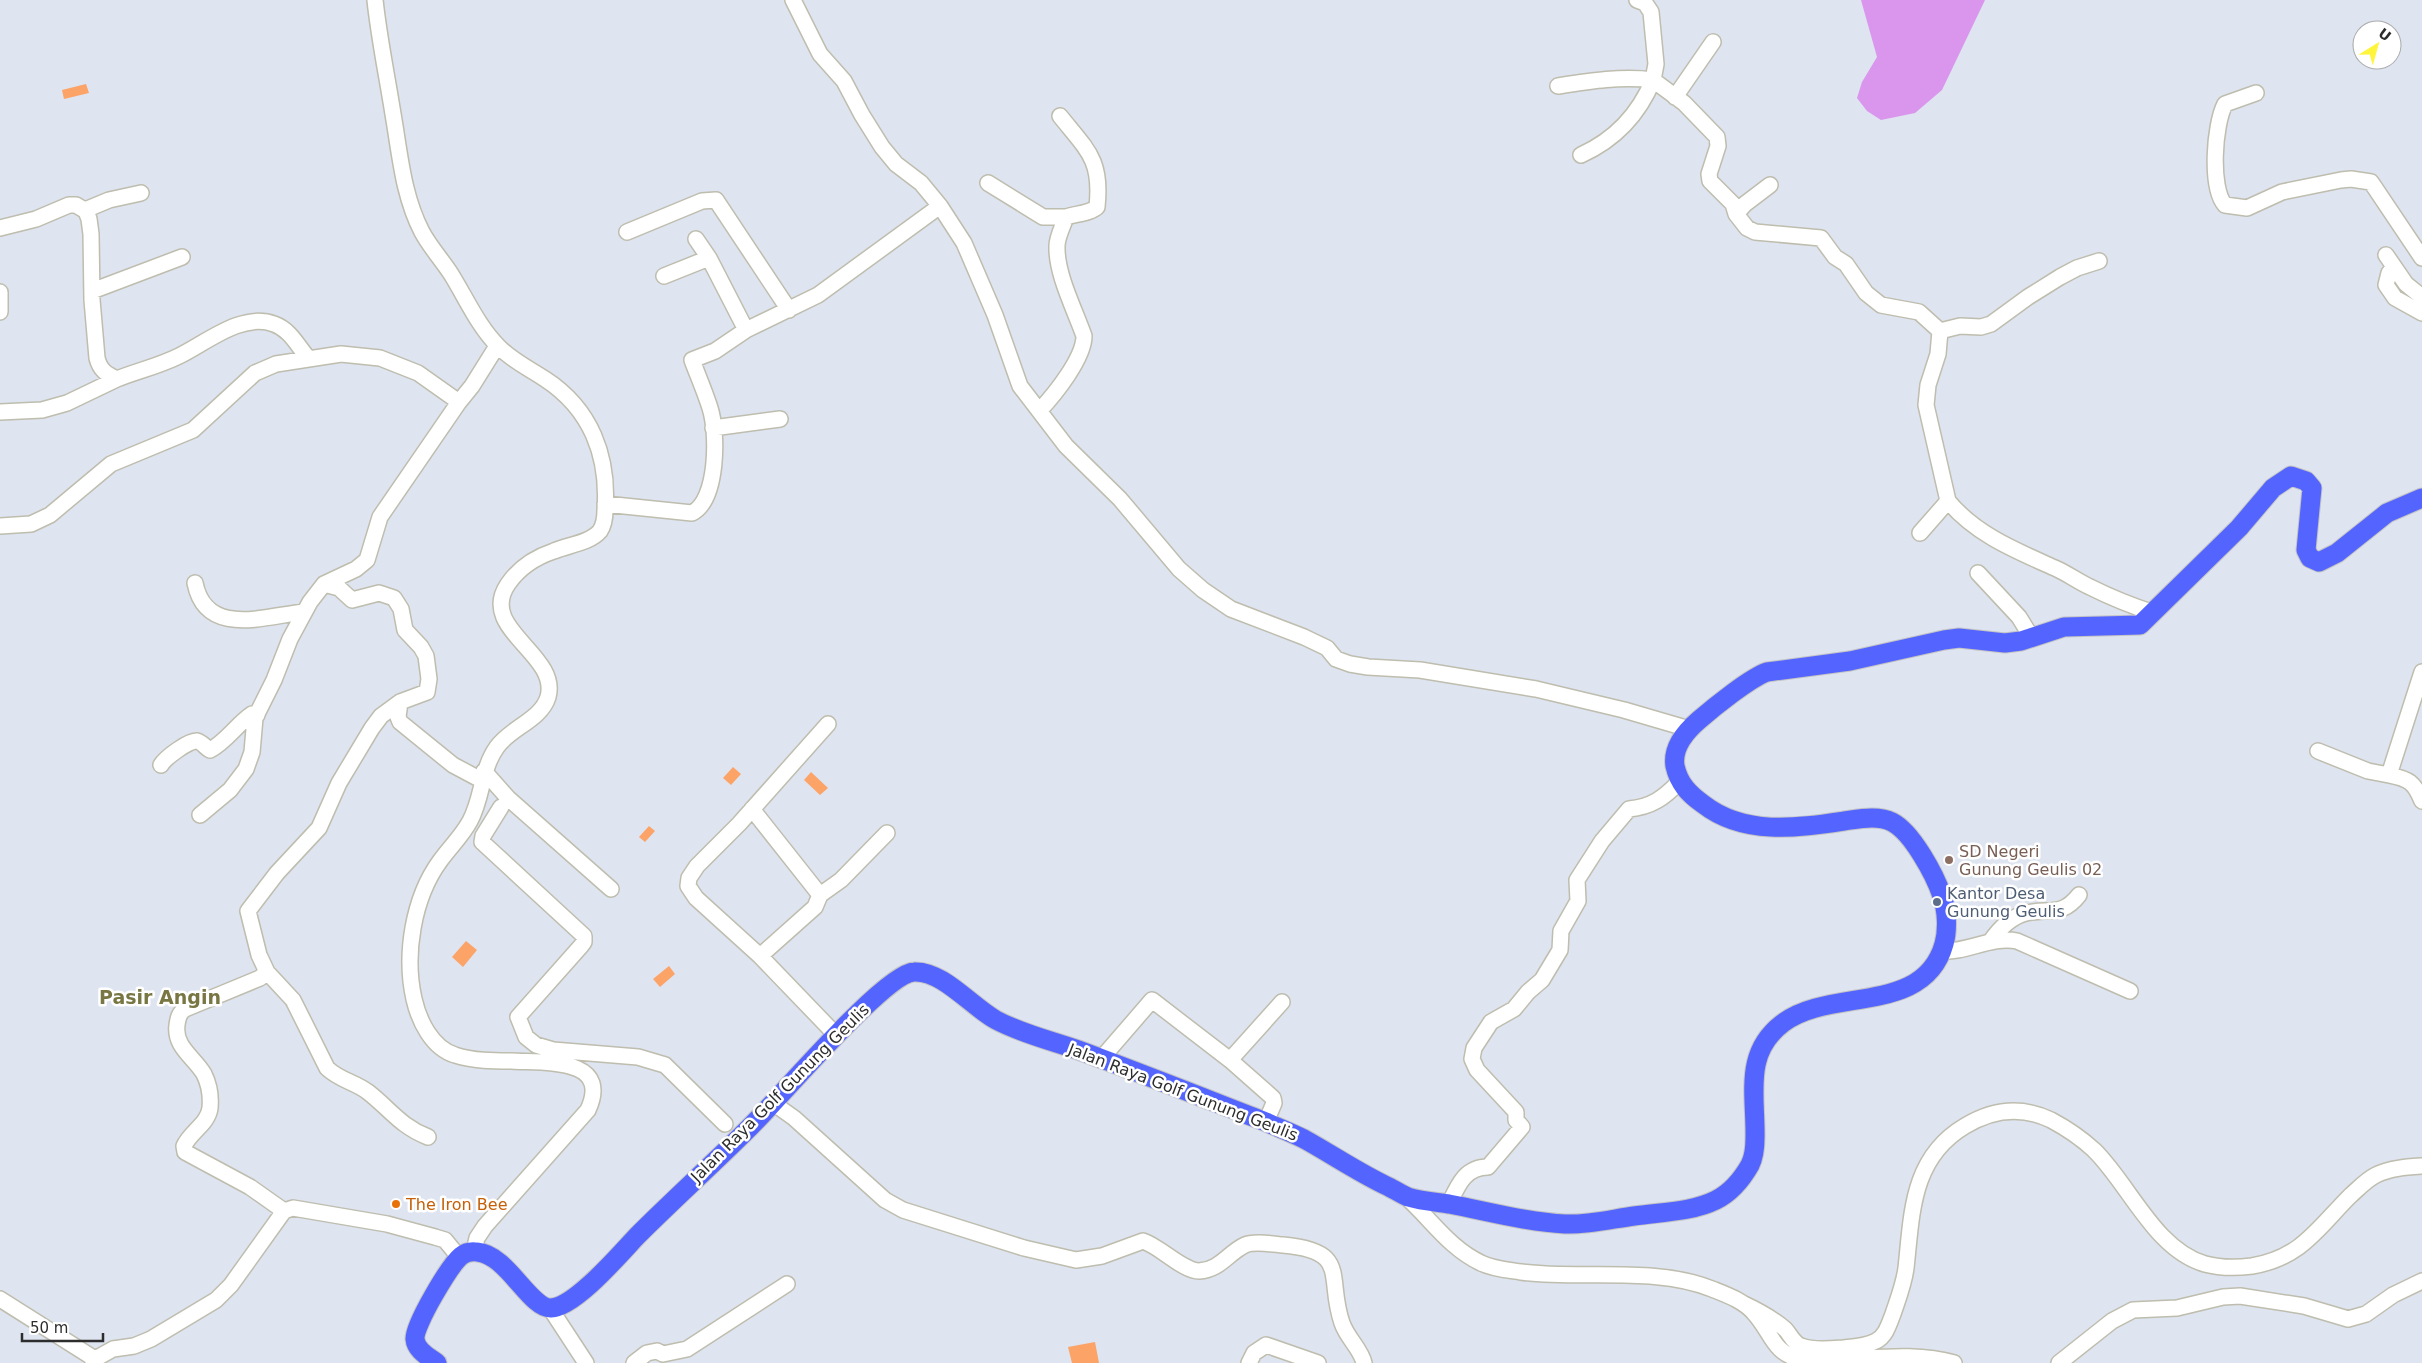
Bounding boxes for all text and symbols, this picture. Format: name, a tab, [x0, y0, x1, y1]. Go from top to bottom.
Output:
north arrow	[2352, 20, 2402, 70]
text: U	[2375, 25, 2394, 44]
place label: SD Negeri Gunung Geulis 02	[1959, 842, 2102, 879]
marker: SD Negeri Gunung Geulis 02	[1943, 854, 1955, 866]
place label: Kantor Desa Gunung Geulis	[1947, 884, 2065, 921]
marker: Kantor Desa Gunung Geulis	[1931, 896, 1943, 908]
district label: Pasir Angin	[99, 986, 221, 1008]
street label: Jalan Raya Golf Gunung Geulis	[686, 1000, 873, 1187]
street label: Jalan Raya Golf Gunung Geulis	[1065, 1039, 1300, 1145]
place label: The Iron Bee	[405, 1195, 507, 1214]
marker: The Iron Bee	[390, 1198, 402, 1210]
scale bar	[22, 1310, 104, 1342]
text: 50 m	[30, 1319, 68, 1337]

